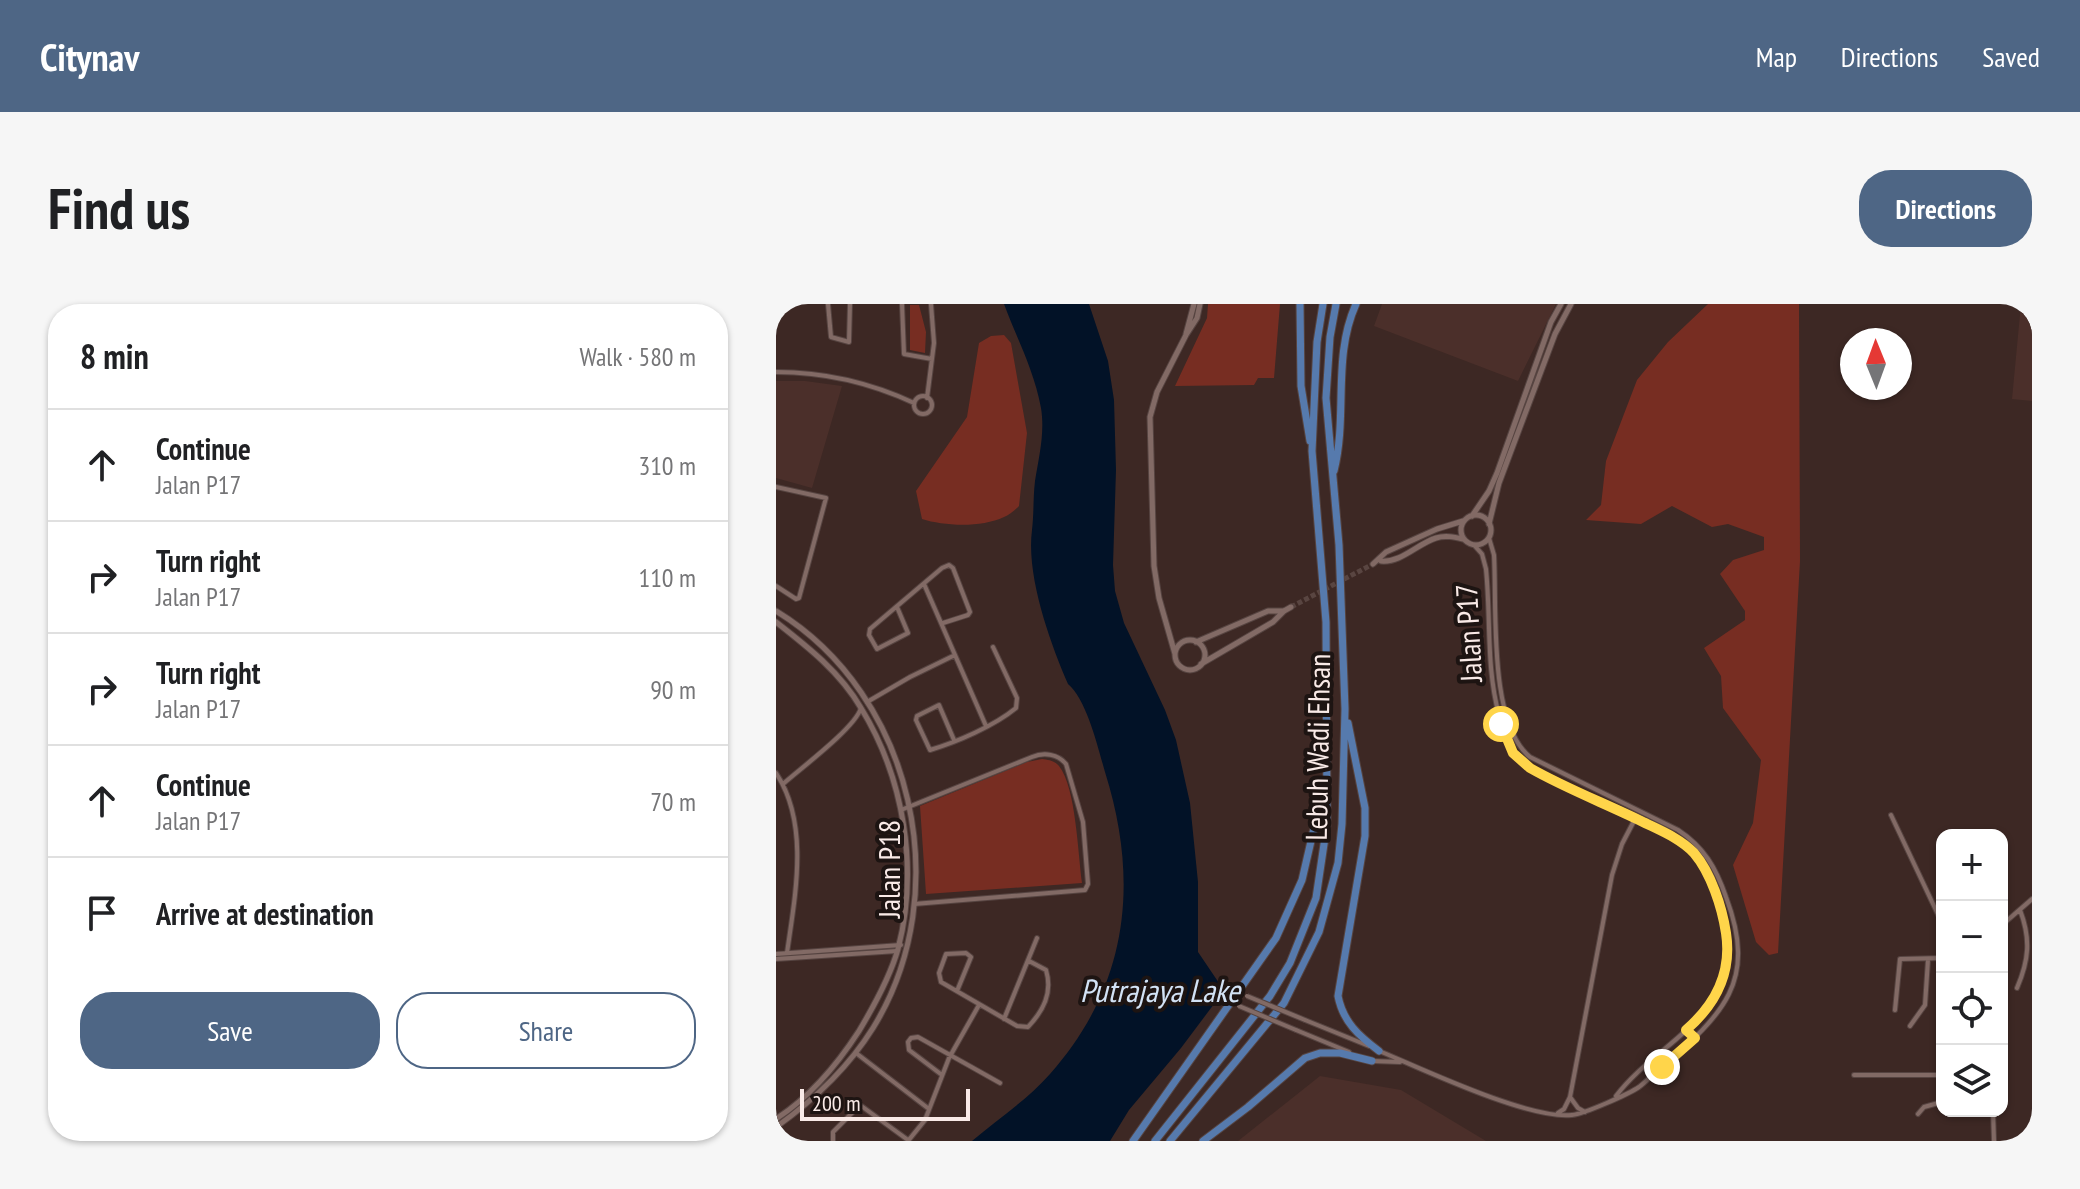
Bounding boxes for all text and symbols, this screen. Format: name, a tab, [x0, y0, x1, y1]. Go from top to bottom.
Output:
text: Citynav	[40, 32, 139, 81]
text: Map	[1756, 38, 1797, 75]
text: Directions	[1841, 38, 1938, 75]
text: Saved	[1982, 38, 2040, 75]
button: Directions	[1859, 170, 2032, 247]
text: Find us	[48, 172, 190, 244]
north arrow	[1840, 328, 1912, 400]
text: 8 min	[80, 334, 149, 378]
text: Walk · 580 m	[579, 340, 696, 373]
text: Continue	[156, 429, 251, 468]
icon: ahead	[80, 443, 124, 487]
text: 310 m	[638, 449, 696, 482]
text: Jalan P17	[156, 468, 241, 501]
text: Turn right	[156, 541, 260, 580]
icon: right	[80, 555, 124, 599]
text: 110 m	[638, 561, 696, 594]
text: Jalan P17	[156, 580, 241, 613]
street label: Jalan P17	[1446, 583, 1490, 684]
text: Turn right	[156, 653, 260, 692]
street label: Lebuh Wadi Ehsan	[1296, 653, 1338, 841]
icon: right	[80, 667, 124, 711]
text: 90 m	[650, 673, 696, 706]
text: Jalan P17	[156, 692, 241, 725]
route start	[1483, 706, 1519, 742]
text: Continue	[156, 765, 251, 804]
icon: ahead	[80, 779, 124, 823]
text: 70 m	[650, 785, 696, 818]
text: Jalan P17	[156, 804, 241, 837]
street label: Jalan P18	[869, 820, 908, 919]
map controls	[1936, 829, 2008, 1117]
button: +	[1936, 829, 2008, 901]
icon: arrive	[80, 891, 124, 935]
text: Arrive at destination	[156, 894, 374, 933]
button: −	[1936, 901, 2008, 973]
water label: Putrajaya Lake	[1080, 969, 1242, 1011]
button: locate	[1936, 973, 2008, 1045]
button: Save	[80, 992, 380, 1069]
button: Share	[396, 992, 696, 1069]
button: layers	[1936, 1045, 2008, 1117]
route end	[1644, 1049, 1680, 1085]
scale bar	[800, 1085, 970, 1121]
text: 200 m	[812, 1089, 861, 1117]

